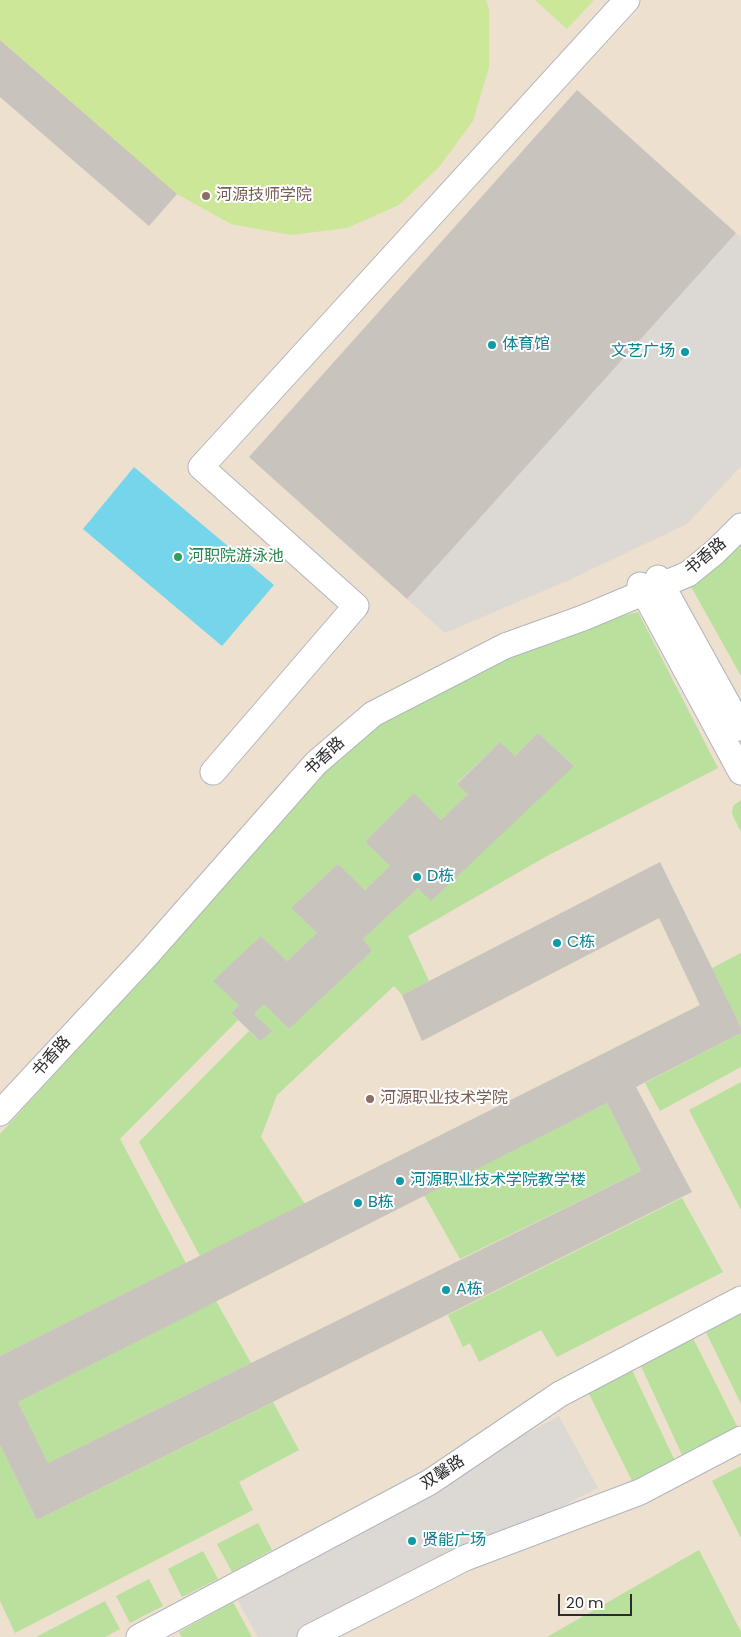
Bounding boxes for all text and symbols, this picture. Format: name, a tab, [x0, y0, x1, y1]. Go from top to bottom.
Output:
place label: 河源技师学院	[216, 186, 312, 206]
marker: 河源技师学院	[200, 190, 212, 202]
place label: 体育馆	[502, 335, 550, 355]
marker: 体育馆	[486, 339, 498, 351]
place label: 文艺广场	[611, 342, 675, 362]
marker: 文艺广场	[679, 346, 691, 358]
street label: 书香路	[681, 534, 731, 580]
place label: 河职院游泳池	[188, 547, 284, 567]
marker: 河职院游泳池	[172, 551, 184, 563]
street label: 书香路	[301, 734, 349, 780]
place label: D栋	[427, 867, 454, 887]
marker: D栋	[411, 871, 423, 883]
place label: C栋	[567, 933, 595, 953]
marker: C栋	[551, 937, 563, 949]
street label: 书香路	[29, 1033, 75, 1081]
place label: 河源职业技术学院	[380, 1089, 508, 1109]
marker: 河源职业技术学院	[364, 1093, 376, 1105]
place label: 河源职业技术学院教学楼	[410, 1171, 586, 1191]
marker: 河源职业技术学院教学楼	[394, 1175, 406, 1187]
place label: B栋	[368, 1193, 394, 1213]
marker: B栋	[352, 1197, 364, 1209]
place label: A栋	[456, 1280, 483, 1300]
marker: A栋	[440, 1284, 452, 1296]
street label: 双馨路	[418, 1452, 468, 1494]
place label: 贤能广场	[422, 1531, 486, 1551]
marker: 贤能广场	[406, 1535, 418, 1547]
scale bar	[561, 1584, 635, 1616]
text: 20 m	[566, 1592, 604, 1613]

